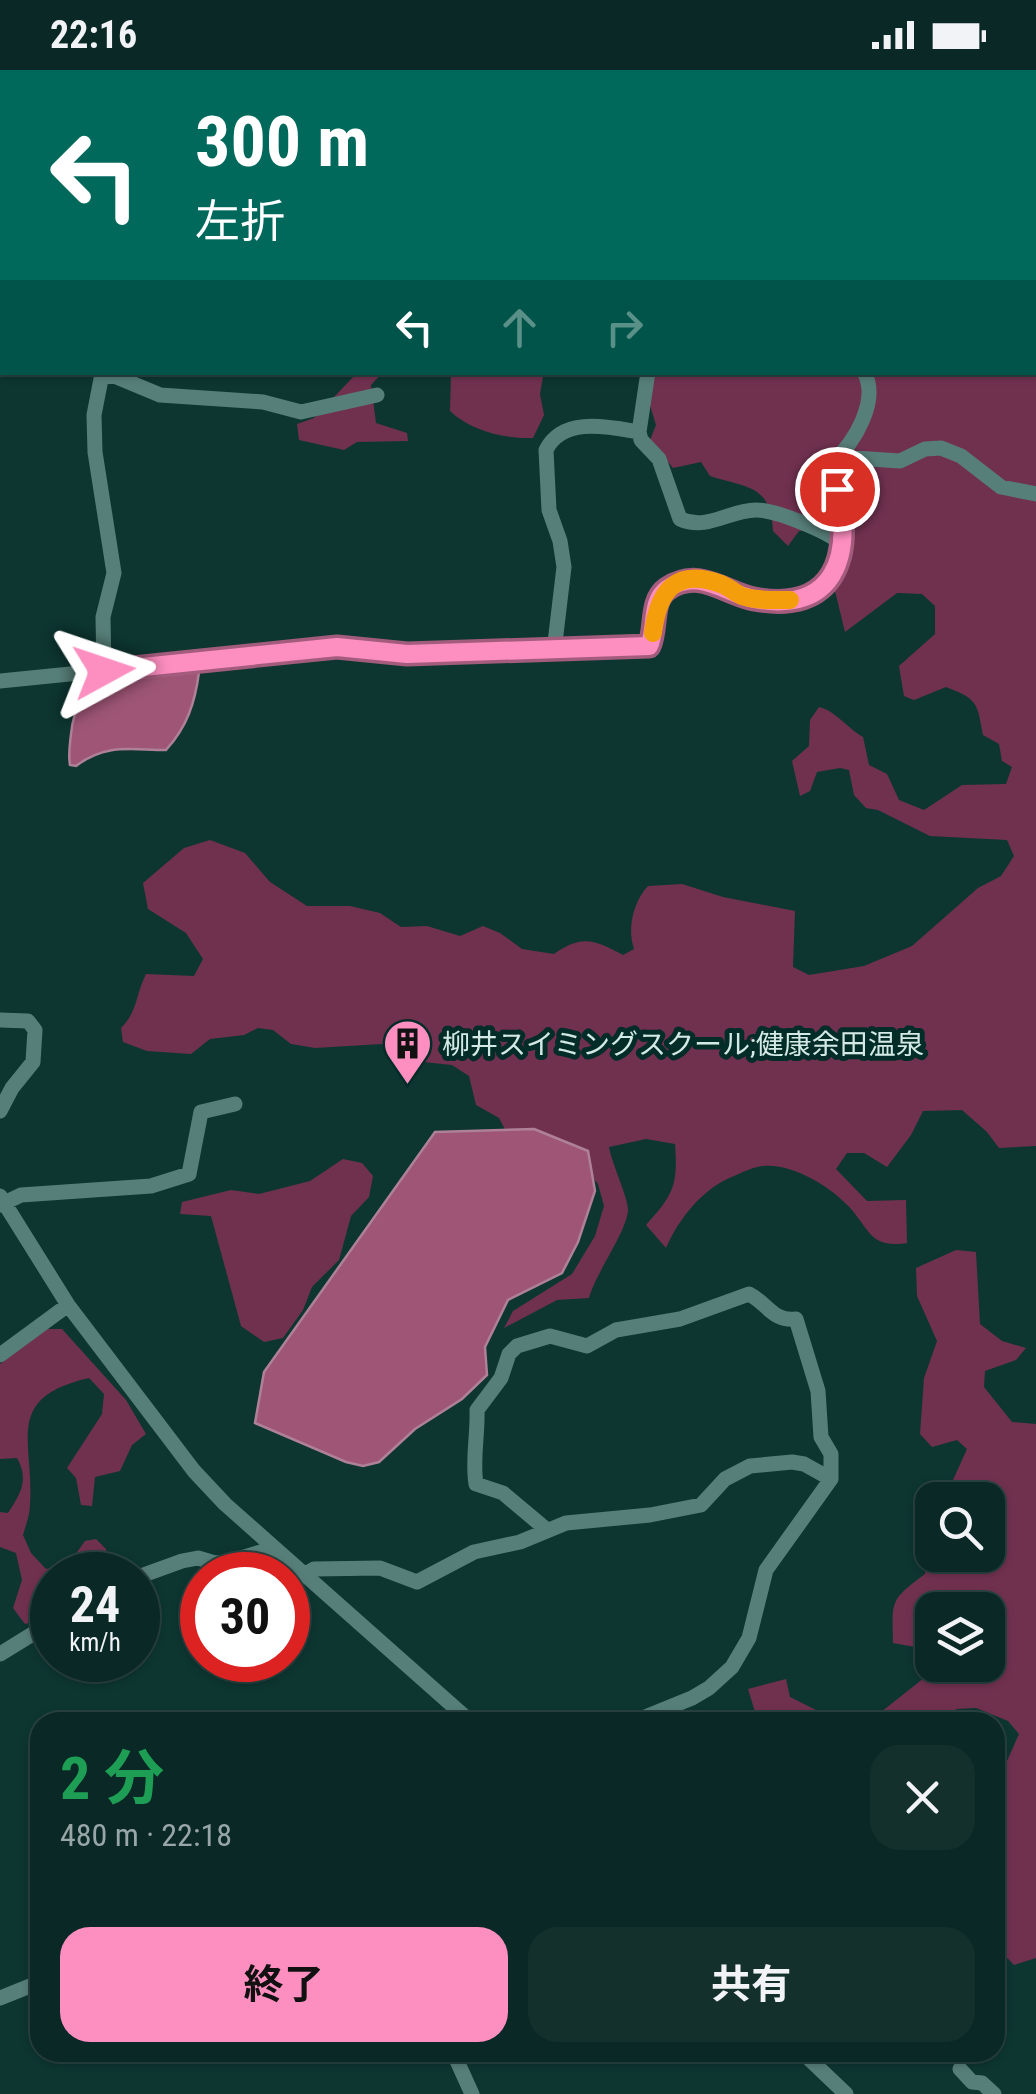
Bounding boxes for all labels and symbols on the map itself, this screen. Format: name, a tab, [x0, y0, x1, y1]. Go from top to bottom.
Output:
pin	[795, 447, 880, 532]
position arrow	[52, 619, 156, 723]
building icon: 柳井スイミングスクール;健康余田温泉	[381, 1018, 433, 1086]
place label: 柳井スイミングスクール;健康余田温泉	[442, 1028, 924, 1061]
speed limit sign: 30	[180, 1552, 310, 1682]

